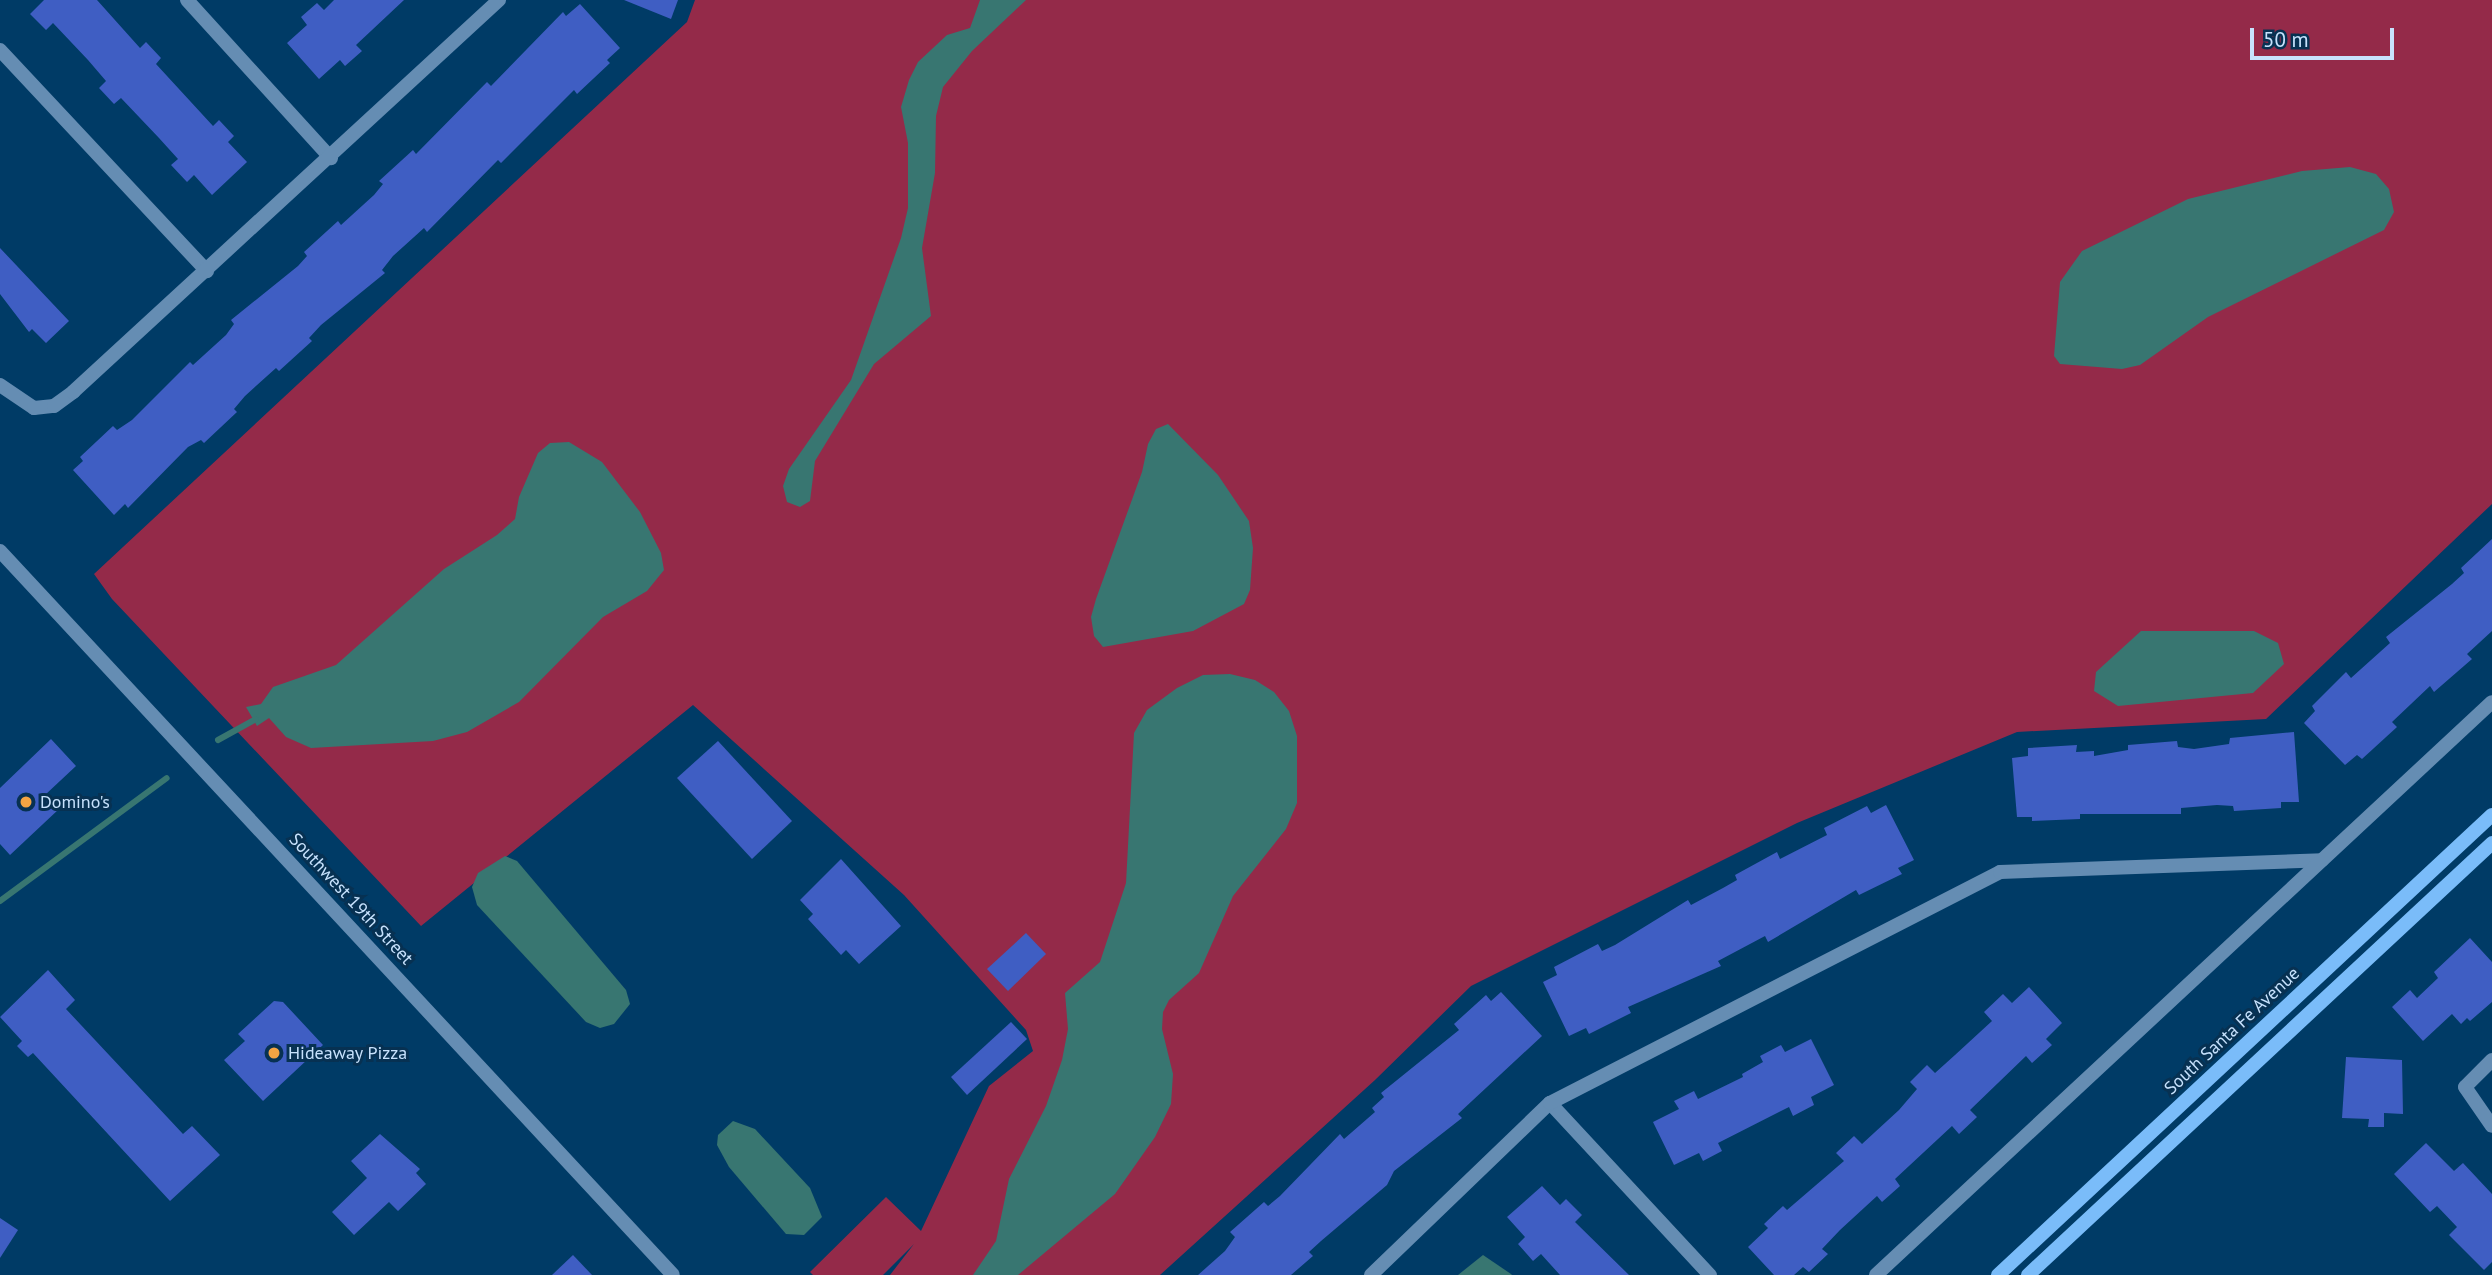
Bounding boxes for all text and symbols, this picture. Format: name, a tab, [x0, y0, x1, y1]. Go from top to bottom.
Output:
scale bar	[2254, 14, 2398, 58]
text: 50 m	[2263, 26, 2309, 53]
place label: Domino's	[40, 791, 110, 813]
marker: Domino's	[18, 794, 34, 810]
street label: Southwest 19th Street	[284, 829, 418, 969]
street label: South Santa Fe Avenue	[2160, 963, 2304, 1099]
place label: Hideaway Pizza	[288, 1042, 408, 1064]
marker: Hideaway Pizza	[266, 1045, 282, 1061]

